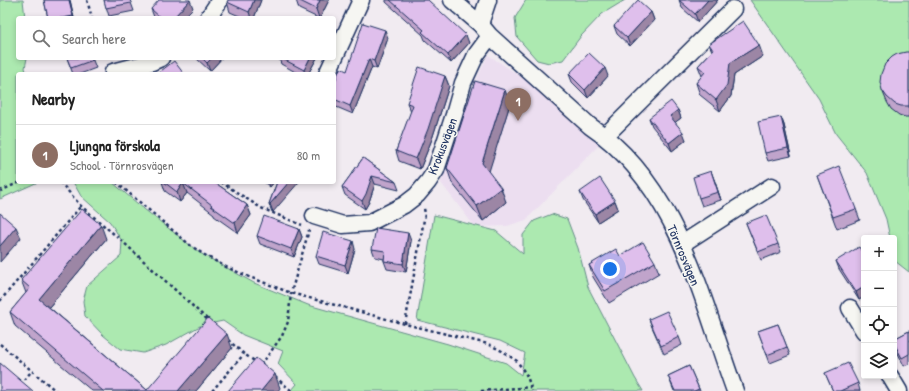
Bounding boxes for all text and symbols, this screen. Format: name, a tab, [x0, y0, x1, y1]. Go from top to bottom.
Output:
search box	[16, 16, 336, 60]
icon: search	[30, 27, 52, 49]
text: Search here	[62, 28, 126, 49]
text: Nearby	[32, 87, 75, 110]
pin: 1	[505, 88, 531, 121]
street label: Krokusvägen	[423, 115, 461, 177]
text: Ljungna förskola	[70, 135, 160, 156]
text: 1	[43, 146, 47, 164]
text: 80 m	[297, 146, 320, 164]
text: School · Törnrosvägen	[70, 156, 174, 174]
street label: Törnrosvägen	[663, 222, 705, 288]
map controls	[861, 235, 897, 379]
button: +	[861, 235, 897, 271]
your location	[600, 259, 620, 279]
button: −	[861, 271, 897, 307]
button: locate	[861, 307, 897, 343]
button: layers	[861, 343, 897, 379]

